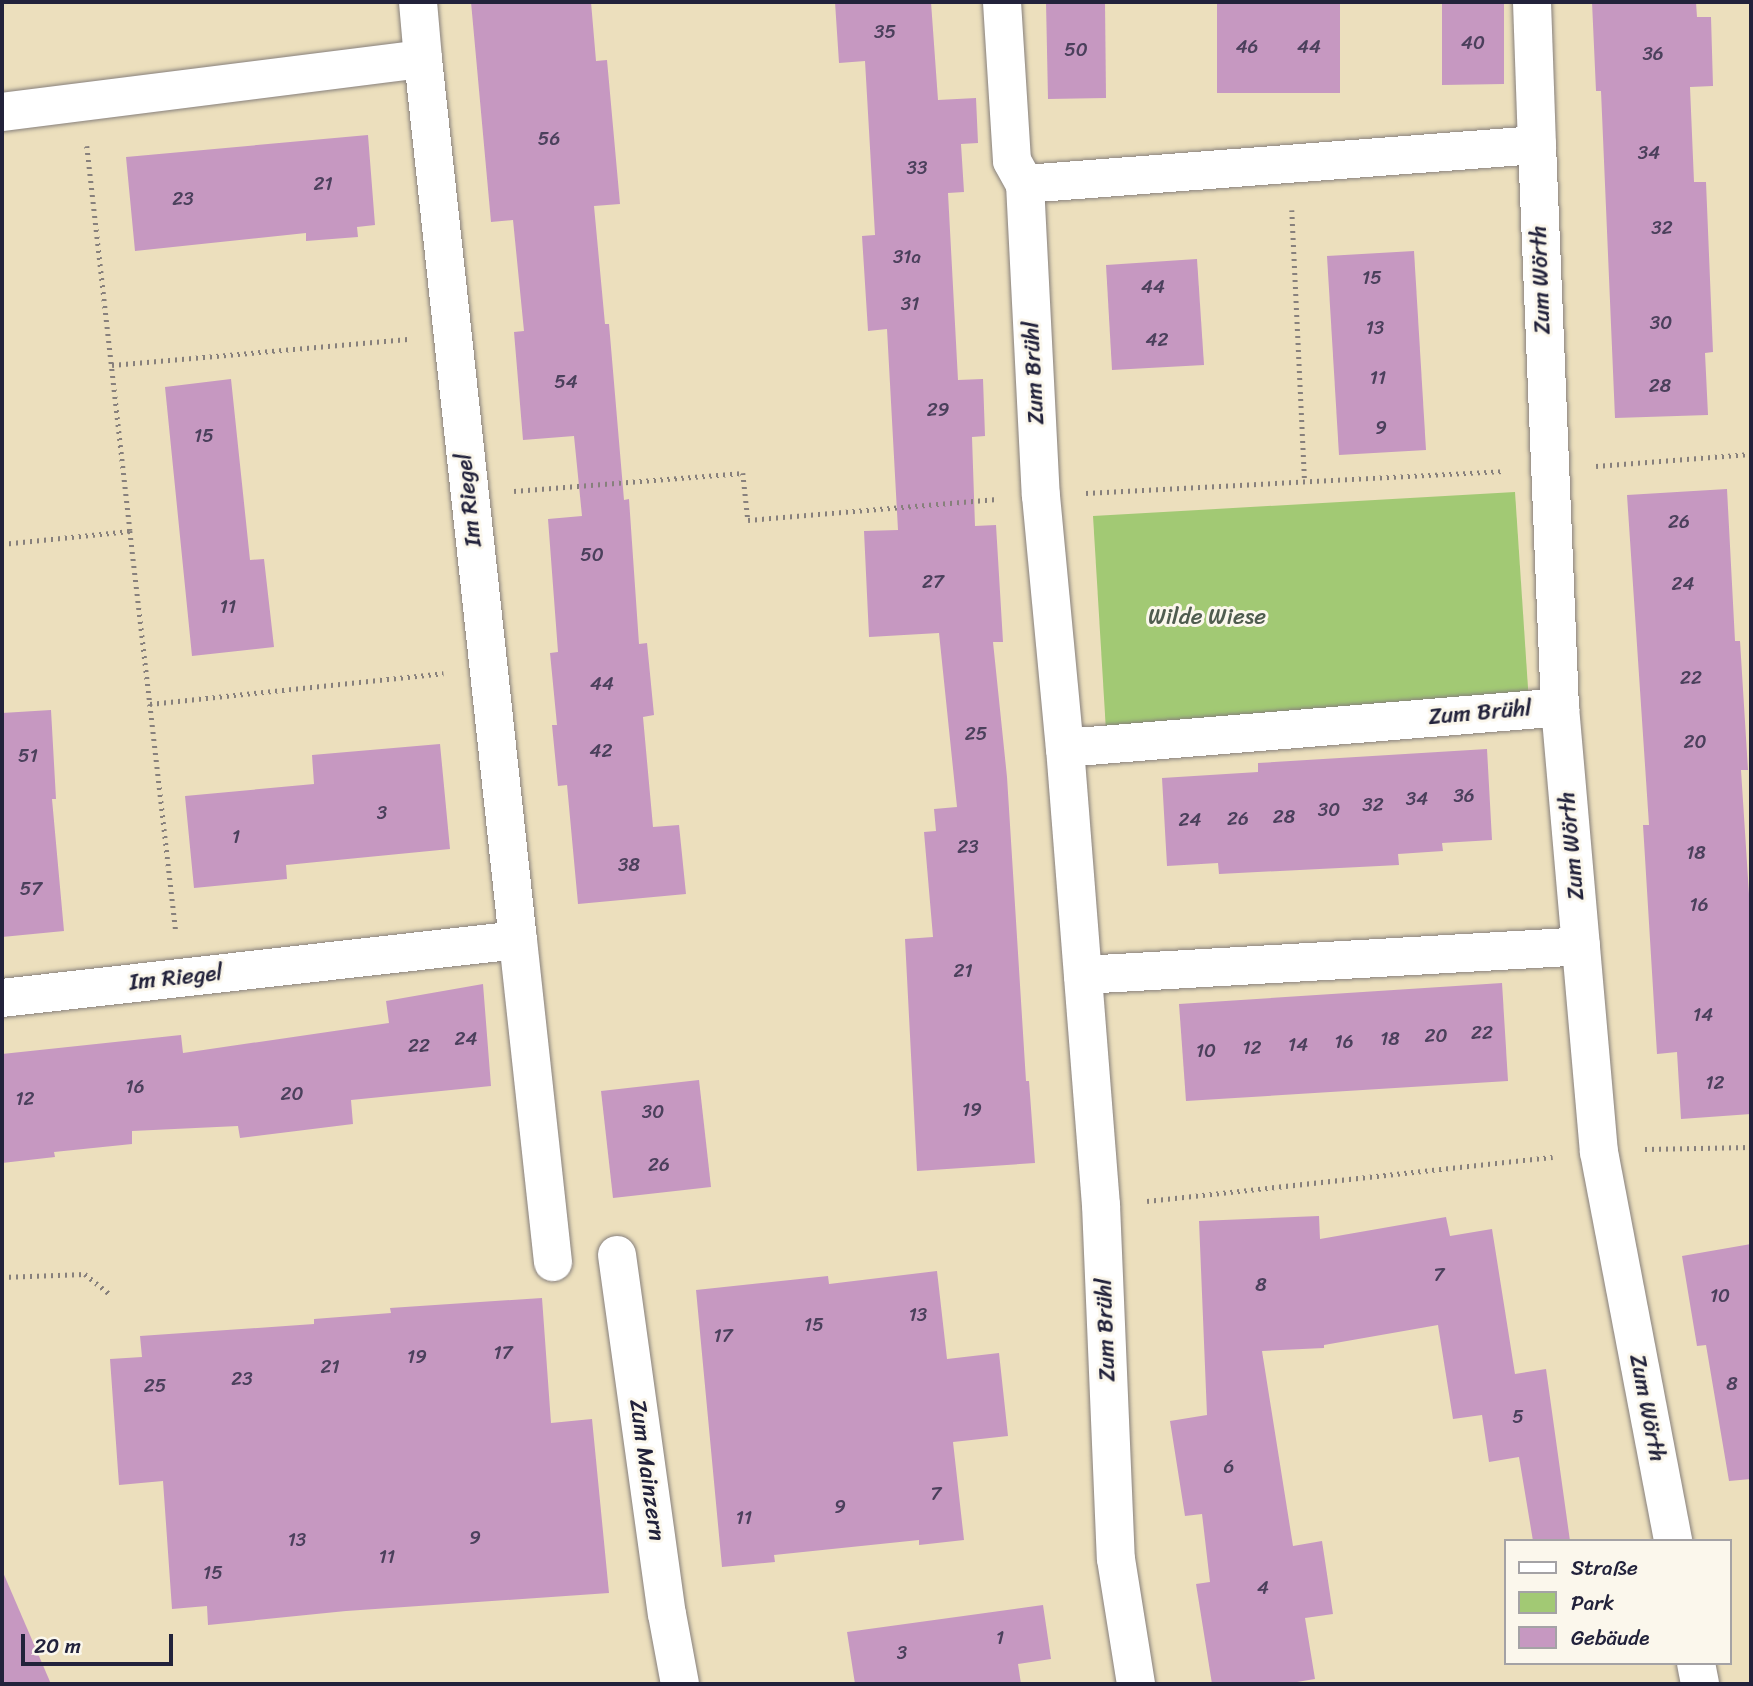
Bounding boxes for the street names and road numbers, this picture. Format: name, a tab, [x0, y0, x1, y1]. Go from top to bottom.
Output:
street label: Zum Wörth	[1525, 225, 1557, 335]
street label: Zum Brühl	[1018, 321, 1050, 425]
street label: Im Riegel	[450, 452, 488, 548]
street label: Zum Brühl	[1427, 695, 1533, 731]
street label: Zum Wörth	[1553, 790, 1591, 902]
street label: Im Riegel	[128, 959, 224, 997]
street label: Zum Brühl	[1090, 1278, 1122, 1382]
street label: Zum Wörth	[1623, 1352, 1671, 1464]
street label: Zum Mainzern	[623, 1398, 671, 1542]

